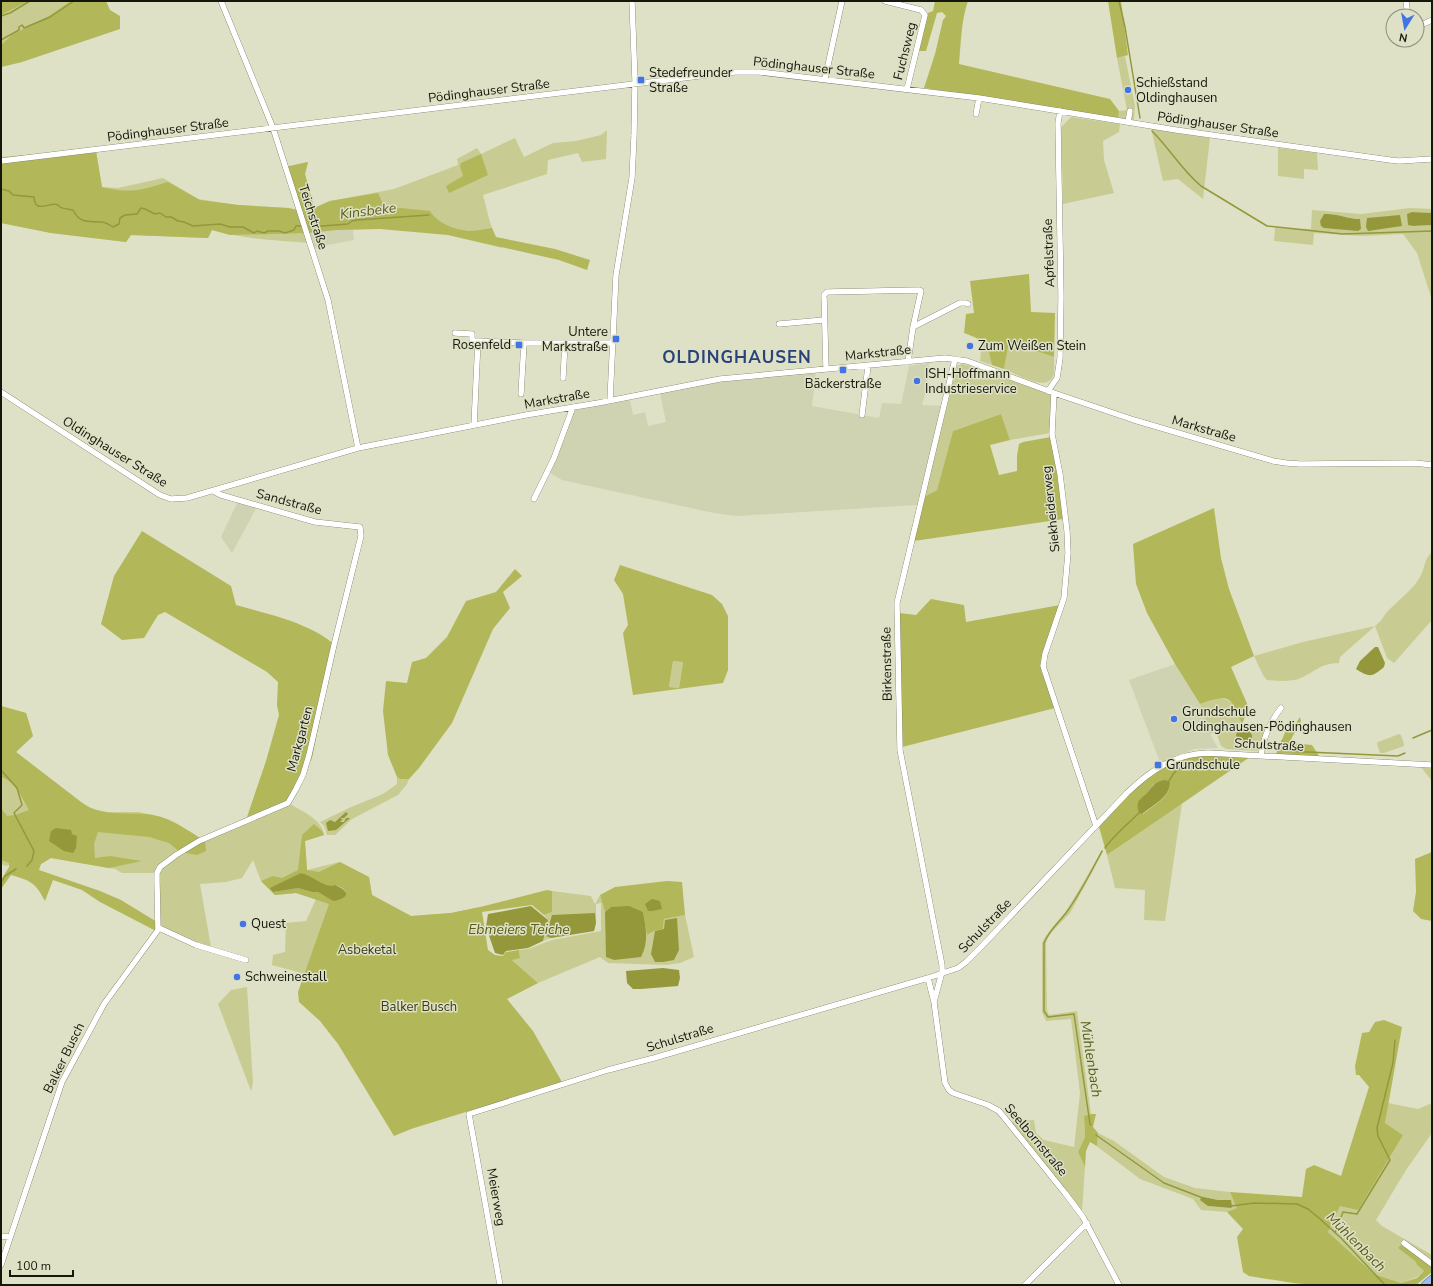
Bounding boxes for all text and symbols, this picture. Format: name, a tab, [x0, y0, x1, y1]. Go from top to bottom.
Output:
north arrow	[1385, 8, 1425, 48]
street label: Fuchsweg	[889, 20, 921, 82]
text: N	[1398, 29, 1409, 45]
street label: Pödinghauser Straße	[752, 53, 876, 83]
place label: Stedefreunder Straße	[649, 64, 733, 97]
place label: Schießstand Oldinghausen	[1136, 74, 1217, 107]
street label: Pödinghauser Straße	[427, 75, 551, 107]
marker: Stedefreunder Straße	[636, 75, 646, 85]
marker: Schießstand Oldinghausen	[1123, 85, 1133, 95]
street label: Pödinghauser Straße	[1156, 108, 1280, 142]
street label: Pödinghauser Straße	[106, 114, 230, 146]
street label: Teichstraße	[294, 182, 332, 252]
water label: Kinsbeke	[339, 198, 398, 224]
street label: Apfelstraße	[1039, 218, 1059, 288]
place label: Untere Markstraße	[542, 323, 608, 356]
marker: Untere Markstraße	[611, 334, 621, 344]
place label: Rosenfeld	[452, 336, 511, 354]
place label: Zum Weißen Stein	[978, 337, 1086, 355]
marker: Rosenfeld	[514, 340, 524, 350]
street label: Markstraße	[844, 341, 912, 365]
marker: Zum Weißen Stein	[965, 341, 975, 351]
district label: OLDINGHAUSEN	[662, 346, 812, 369]
marker: Bäckerstraße	[838, 365, 848, 375]
place label: ISH-Hoffmann Industrieservice	[925, 365, 1017, 398]
place label: Bäckerstraße	[805, 375, 881, 393]
marker: ISH-Hoffmann Industrieservice	[912, 376, 922, 386]
street label: Markstraße	[523, 384, 591, 414]
street label: Markstraße	[1170, 411, 1238, 447]
street label: Oldinghauser Straße	[59, 412, 171, 492]
street label: Siekheiderweg	[1038, 465, 1064, 553]
street label: Sandstraße	[254, 485, 324, 519]
street label: Birkenstraße	[877, 627, 897, 701]
place label: Grundschule Oldinghausen-Pödinghausen	[1182, 703, 1352, 736]
street label: Markgarten	[283, 704, 317, 774]
marker: Grundschule Oldinghausen-Pödinghausen	[1169, 714, 1179, 724]
street label: Schulstraße	[1234, 734, 1304, 756]
place label: Grundschule	[1166, 756, 1240, 774]
marker: Grundschule	[1153, 760, 1163, 770]
street label: Schulstraße	[954, 895, 1016, 957]
place label: Quest	[251, 915, 286, 933]
marker: Quest	[238, 919, 248, 929]
water label: Ebmeiers Teiche	[468, 920, 570, 939]
park label: Asbeketal	[338, 941, 396, 959]
place label: Schweinestall	[245, 968, 327, 986]
marker: Schweinestall	[232, 972, 242, 982]
park label: Balker Busch	[381, 998, 457, 1016]
street label: Schulstraße	[644, 1019, 716, 1057]
water label: Mühlenbach	[1076, 1019, 1106, 1099]
street label: Balker Busch	[39, 1020, 89, 1096]
street label: Seelbornstraße	[1000, 1100, 1072, 1180]
street label: Meierweg	[482, 1167, 510, 1227]
water label: Mühlenbach	[1322, 1208, 1390, 1276]
scale bar	[10, 1252, 73, 1278]
text: 100 m	[16, 1258, 51, 1274]

